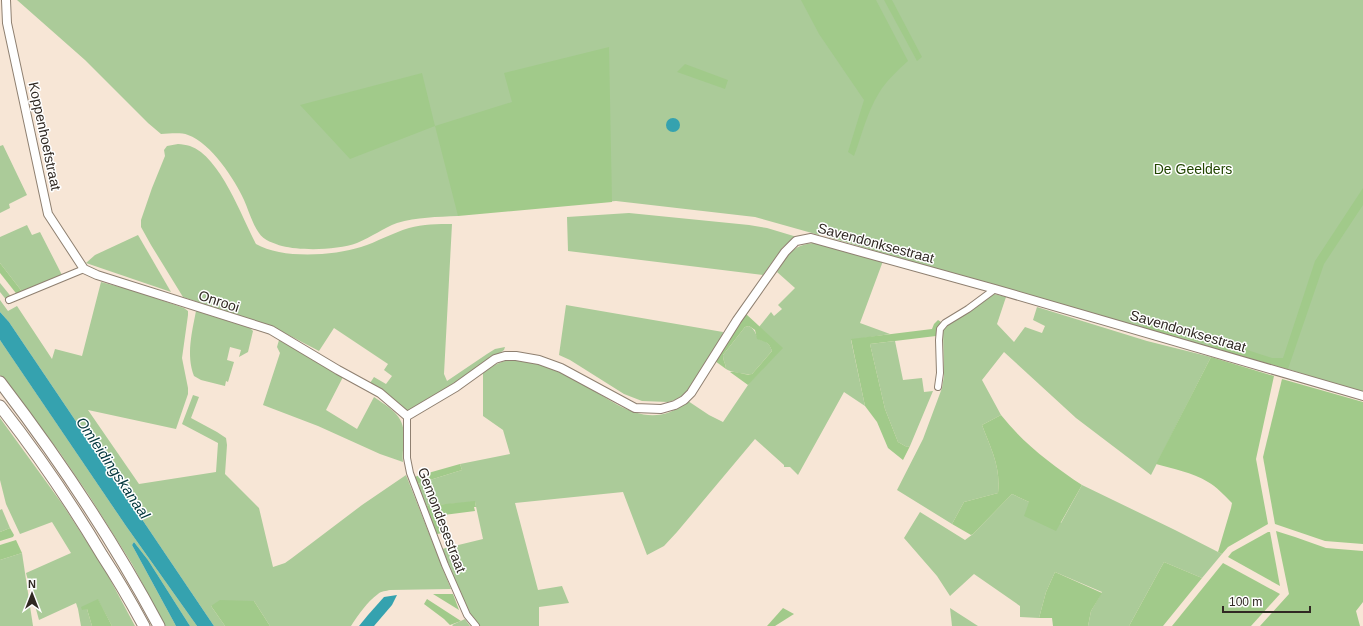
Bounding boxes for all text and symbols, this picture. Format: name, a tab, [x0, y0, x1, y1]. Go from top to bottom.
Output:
street label: Koppenhoefstraat	[26, 80, 64, 192]
park label: De Geelders	[1154, 161, 1232, 177]
street label: Savendonksestraat	[816, 220, 936, 266]
street label: Onrooi	[197, 287, 241, 315]
street label: Savendonksestraat	[1128, 307, 1248, 355]
water label: Omleidingskanaal	[73, 414, 154, 522]
street label: Gemondesestraat	[415, 465, 469, 575]
north arrow	[12, 574, 52, 614]
text: N	[28, 578, 36, 590]
scale bar	[1223, 588, 1310, 614]
text: 100 m	[1229, 595, 1262, 609]

